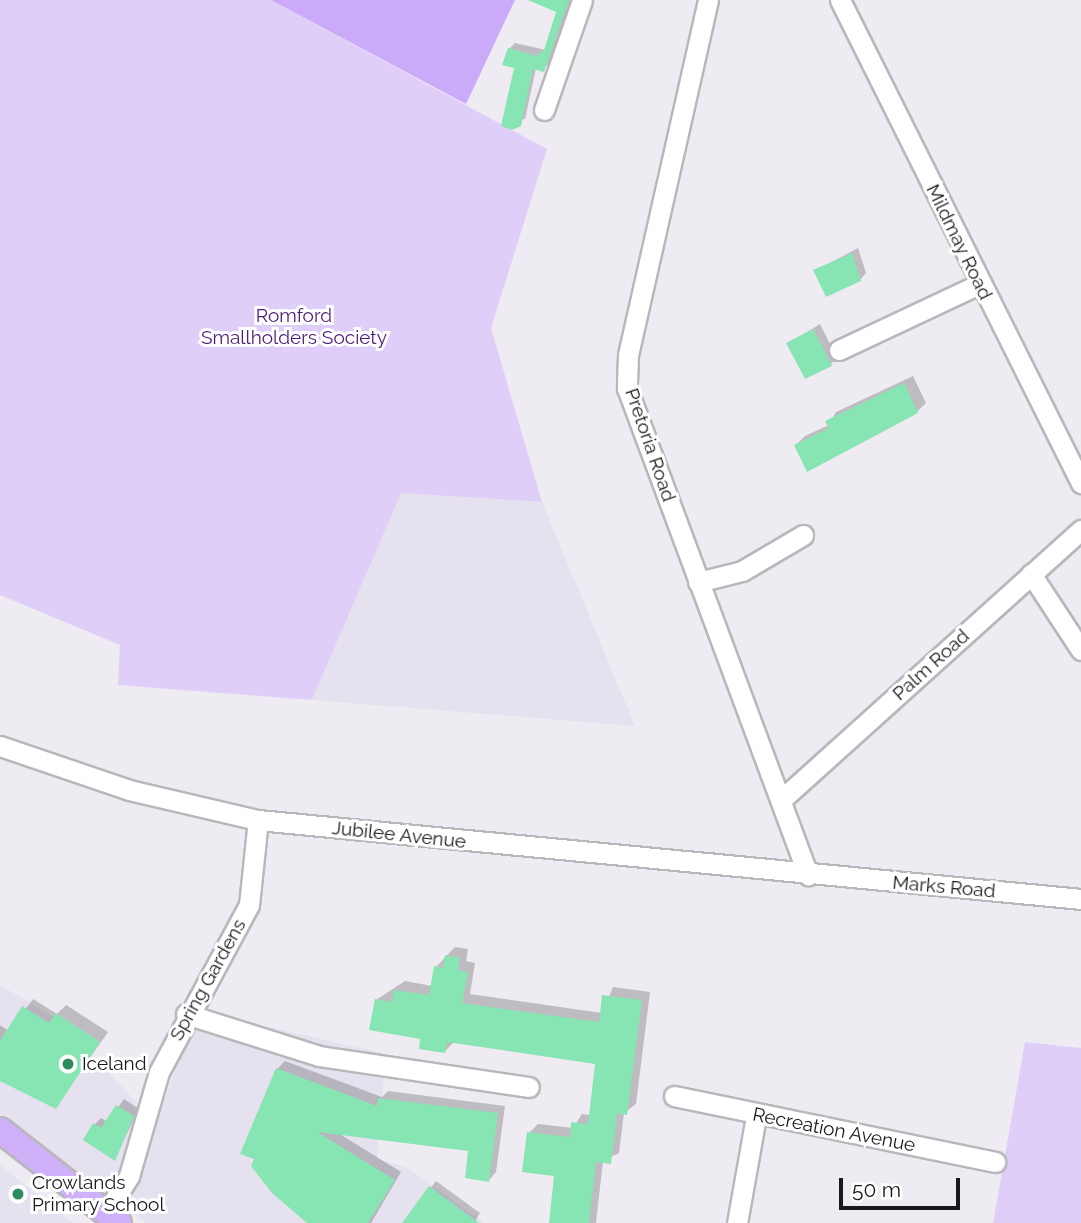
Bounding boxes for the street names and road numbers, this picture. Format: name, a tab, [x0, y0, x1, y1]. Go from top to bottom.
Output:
street label: Mildmay Road	[921, 180, 997, 304]
street label: Pretoria Road	[620, 385, 680, 505]
street label: Palm Road	[888, 625, 974, 705]
street label: Jubilee Avenue	[331, 817, 467, 853]
street label: Marks Road	[892, 871, 996, 903]
street label: Spring Gardens	[165, 915, 251, 1045]
street label: Recreation Avenue	[750, 1103, 918, 1157]

